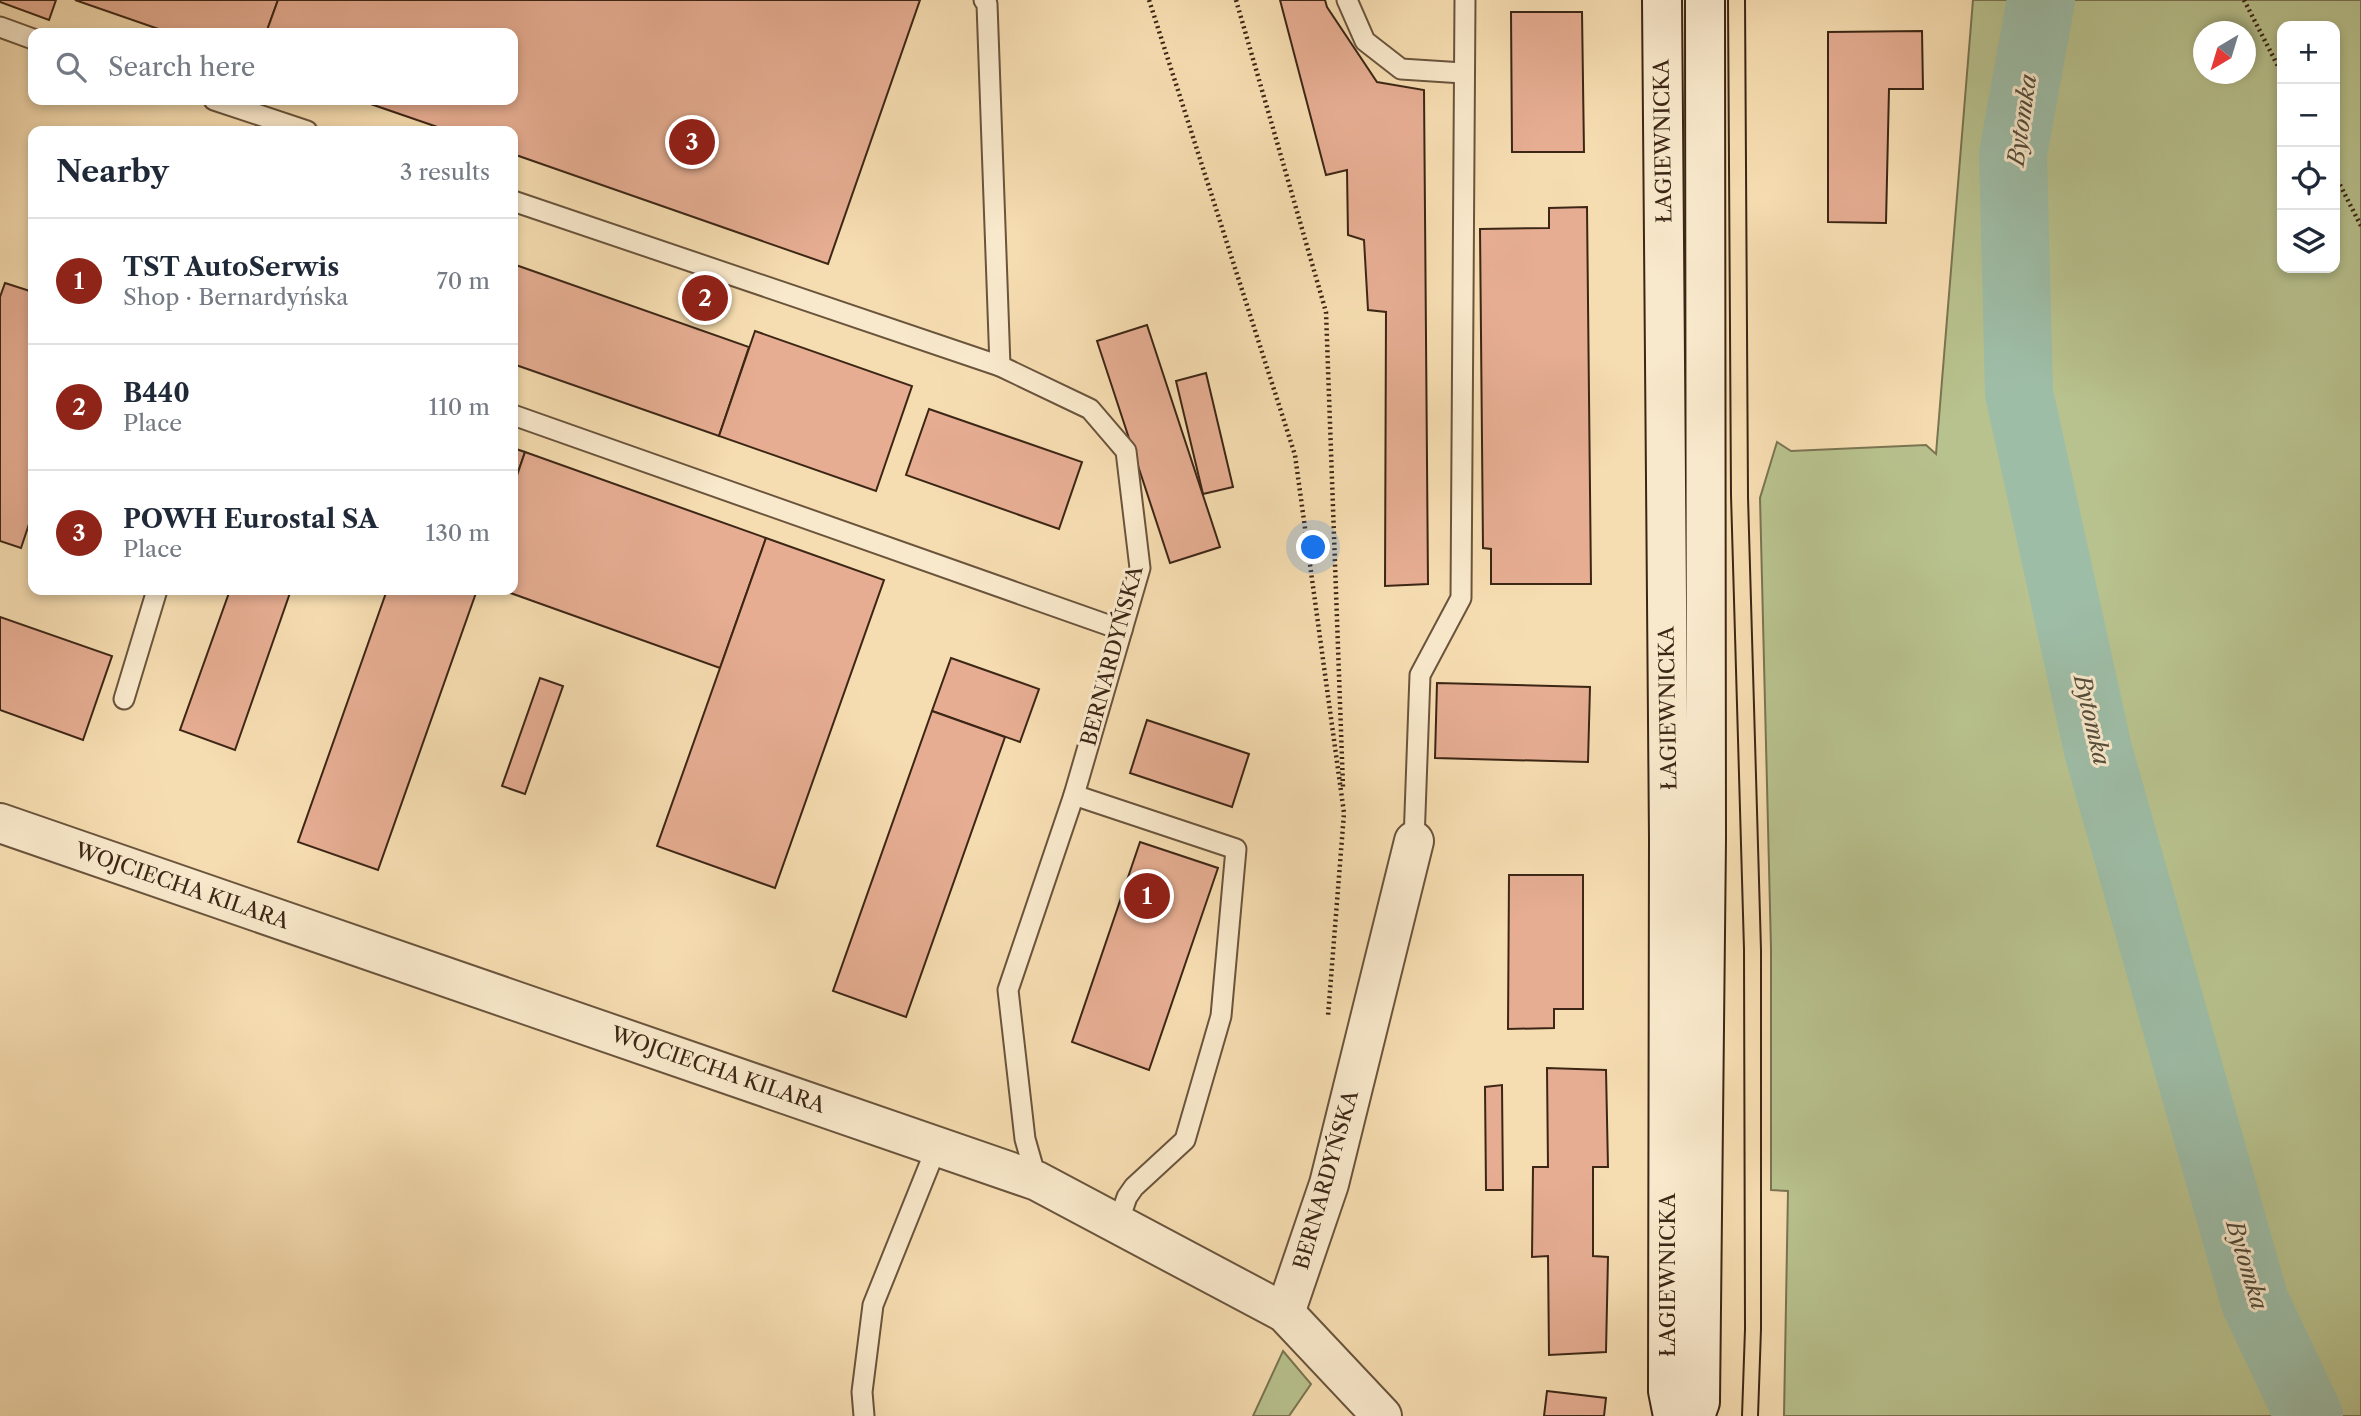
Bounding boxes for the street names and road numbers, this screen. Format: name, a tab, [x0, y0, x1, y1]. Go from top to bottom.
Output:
street label: ŁAGIEWNICKA	[1649, 58, 1676, 223]
street label: BERNARDYŃSKA	[1075, 563, 1148, 749]
street label: ŁAGIEWNICKA	[1654, 625, 1681, 790]
street label: WOJCIECHA KILARA	[71, 837, 293, 934]
street label: WOJCIECHA KILARA	[607, 1021, 829, 1118]
street label: BERNARDYŃSKA	[1288, 1087, 1363, 1272]
street label: ŁAGIEWNICKA	[1655, 1193, 1680, 1357]

